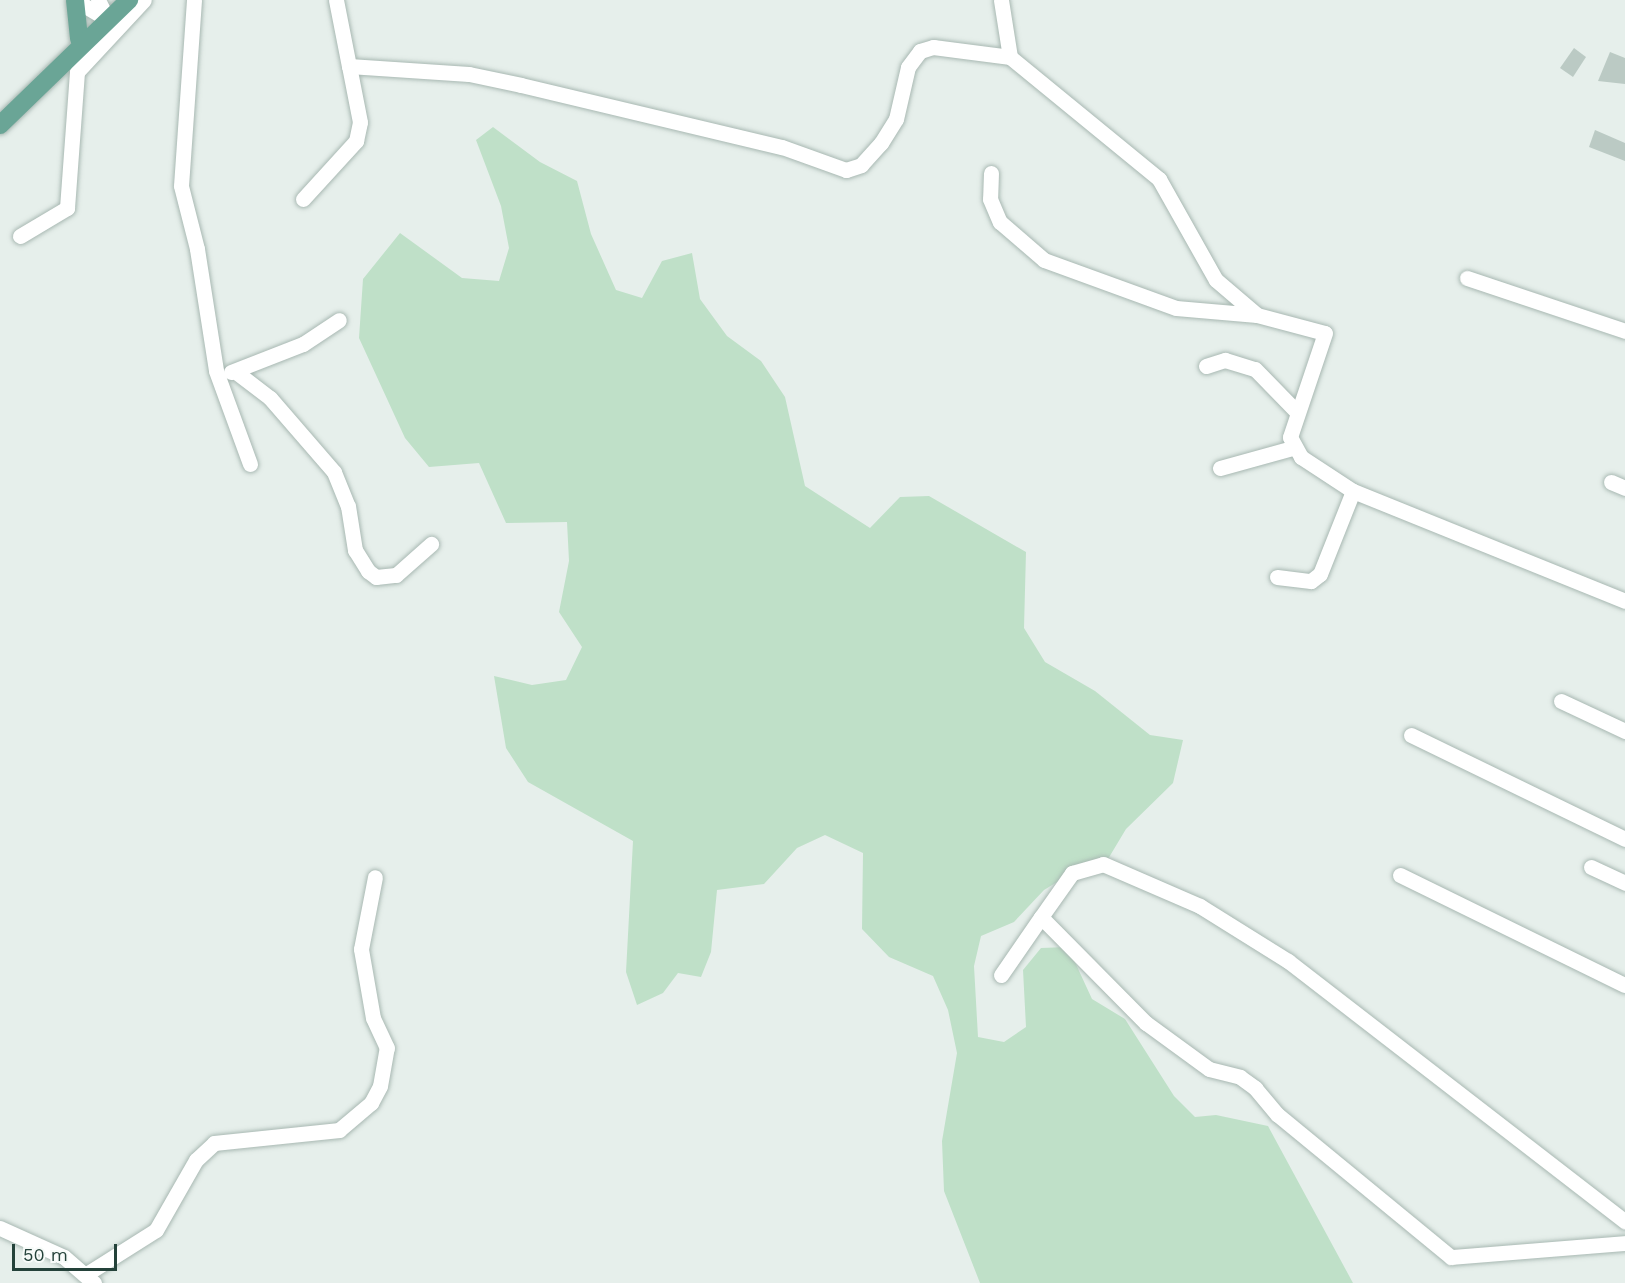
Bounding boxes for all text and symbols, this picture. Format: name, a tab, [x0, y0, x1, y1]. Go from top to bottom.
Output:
scale bar	[15, 1232, 120, 1270]
text: 50 m	[23, 1244, 68, 1265]

